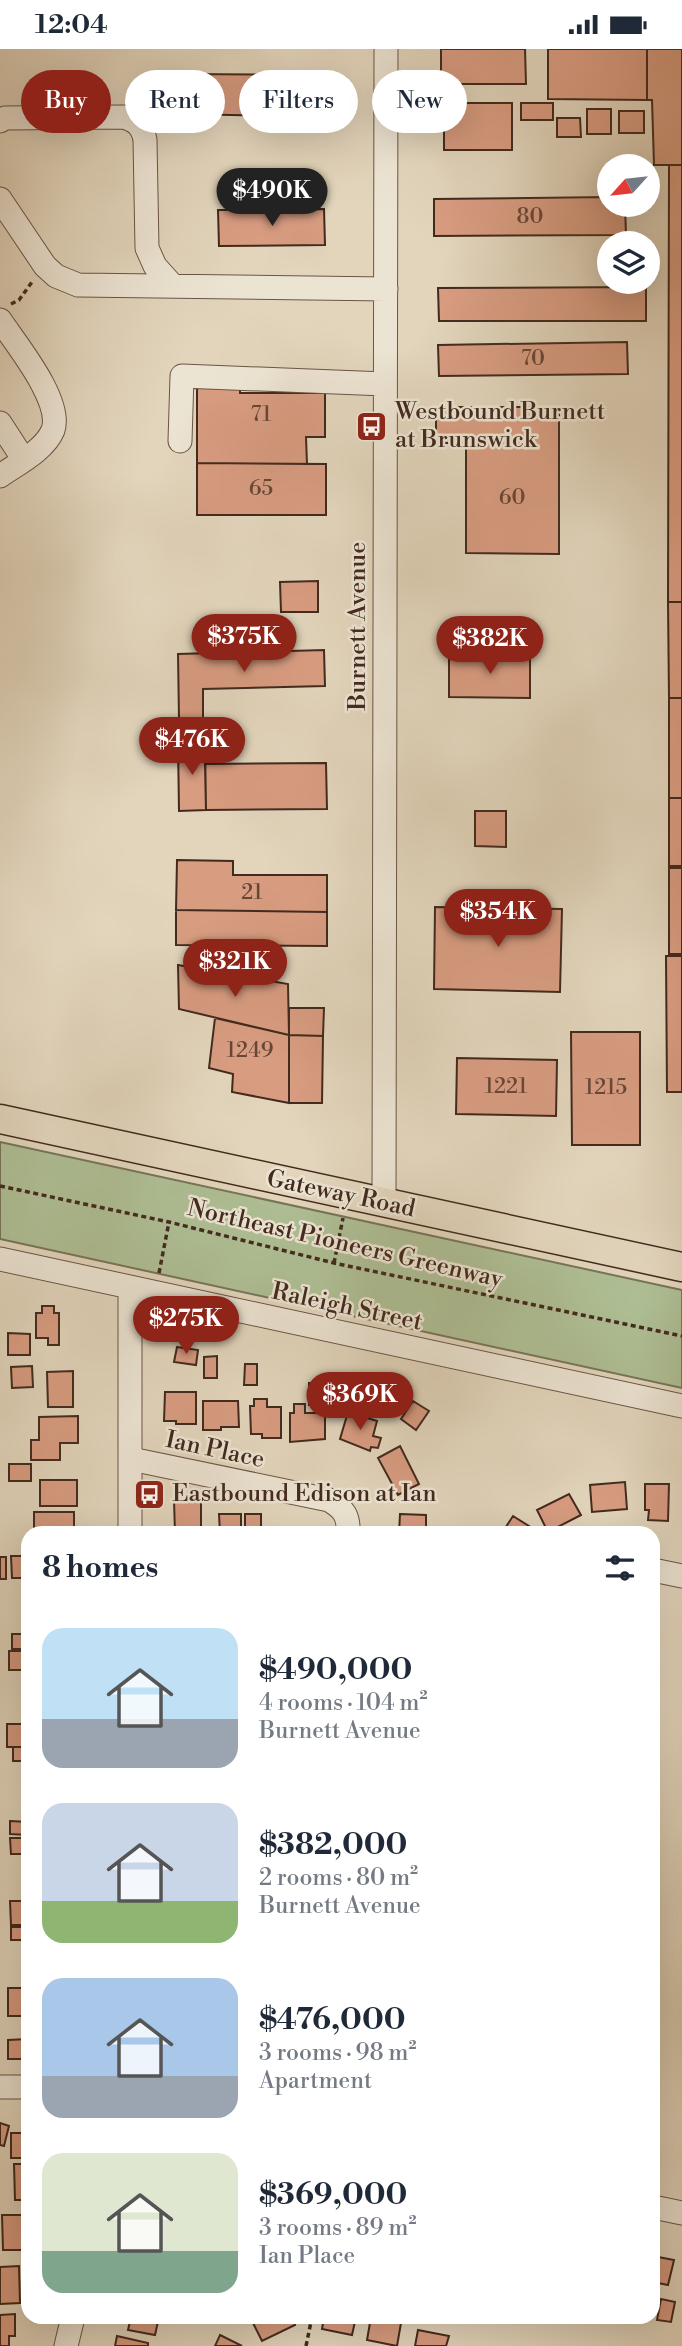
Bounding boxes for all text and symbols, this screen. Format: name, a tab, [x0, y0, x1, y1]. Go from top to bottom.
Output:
text: 12:04	[35, 9, 108, 41]
chip: Buy	[21, 70, 111, 133]
chip: Rent	[125, 70, 225, 133]
chip: Filters	[239, 70, 358, 133]
chip: New	[372, 70, 467, 133]
north arrow	[597, 154, 660, 217]
map controls	[597, 154, 660, 294]
pin: $490K	[223, 169, 321, 228]
text: $490K	[233, 177, 311, 205]
house number: 80	[517, 204, 543, 230]
button: layers	[597, 231, 660, 294]
house number: 70	[521, 346, 545, 372]
place label: Westbound Burnett at Brunswick	[394, 397, 606, 455]
house number: 71	[251, 402, 271, 428]
bus stop icon: Westbound Burnett at Brunswick	[355, 409, 389, 443]
house number: 65	[249, 476, 273, 502]
house number: 60	[499, 485, 525, 511]
street label: Burnett Avenue	[343, 542, 373, 711]
pin: $375K	[195, 615, 293, 674]
pin: $382K	[441, 617, 539, 676]
text: $375K	[208, 623, 280, 651]
text: $382K	[452, 625, 528, 653]
pin: $476K	[143, 717, 241, 777]
text: $476K	[155, 726, 229, 754]
house number: 21	[241, 880, 263, 906]
pin: $354K	[449, 890, 547, 949]
text: $354K	[460, 898, 536, 926]
pin: $321K	[186, 939, 284, 999]
text: $321K	[199, 948, 271, 976]
house number: 1249	[227, 1038, 273, 1064]
house number: 1221	[485, 1074, 527, 1100]
house number: 1215	[585, 1075, 627, 1101]
street label: Gateway Road	[264, 1164, 418, 1224]
street label: Northeast Pioneers Greenway	[185, 1193, 506, 1295]
street label: Raleigh Street	[269, 1276, 426, 1338]
pin: $275K	[137, 1297, 235, 1356]
text: $275K	[149, 1305, 223, 1333]
pin: $369K	[311, 1373, 409, 1432]
text: $369K	[322, 1381, 398, 1409]
street label: Ian Place	[163, 1425, 267, 1475]
bus stop icon: Eastbound Edison at Ian	[132, 1477, 166, 1511]
place label: Eastbound Edison at Ian	[172, 1479, 436, 1509]
text: 8 homes	[42, 1549, 158, 1587]
icon: filters	[601, 1549, 639, 1587]
text: $490,000	[259, 1651, 412, 1689]
icon: home	[98, 1656, 182, 1740]
text: 4 rooms · 104 m²	[259, 1689, 428, 1717]
text: Burnett Avenue	[259, 1717, 421, 1745]
text: $382,000	[259, 1826, 407, 1864]
icon: home	[98, 1831, 182, 1915]
text: 2 rooms · 80 m²	[259, 1864, 418, 1892]
text: Burnett Avenue	[259, 1892, 421, 1920]
text: $476,000	[259, 2001, 406, 2039]
icon: home	[98, 2006, 182, 2090]
text: 3 rooms · 98 m²	[259, 2039, 416, 2067]
text: Apartment	[259, 2067, 372, 2095]
text: $369,000	[259, 2176, 407, 2214]
icon: home	[98, 2181, 182, 2265]
text: 3 rooms · 89 m²	[259, 2214, 416, 2242]
text: Ian Place	[259, 2242, 355, 2270]

